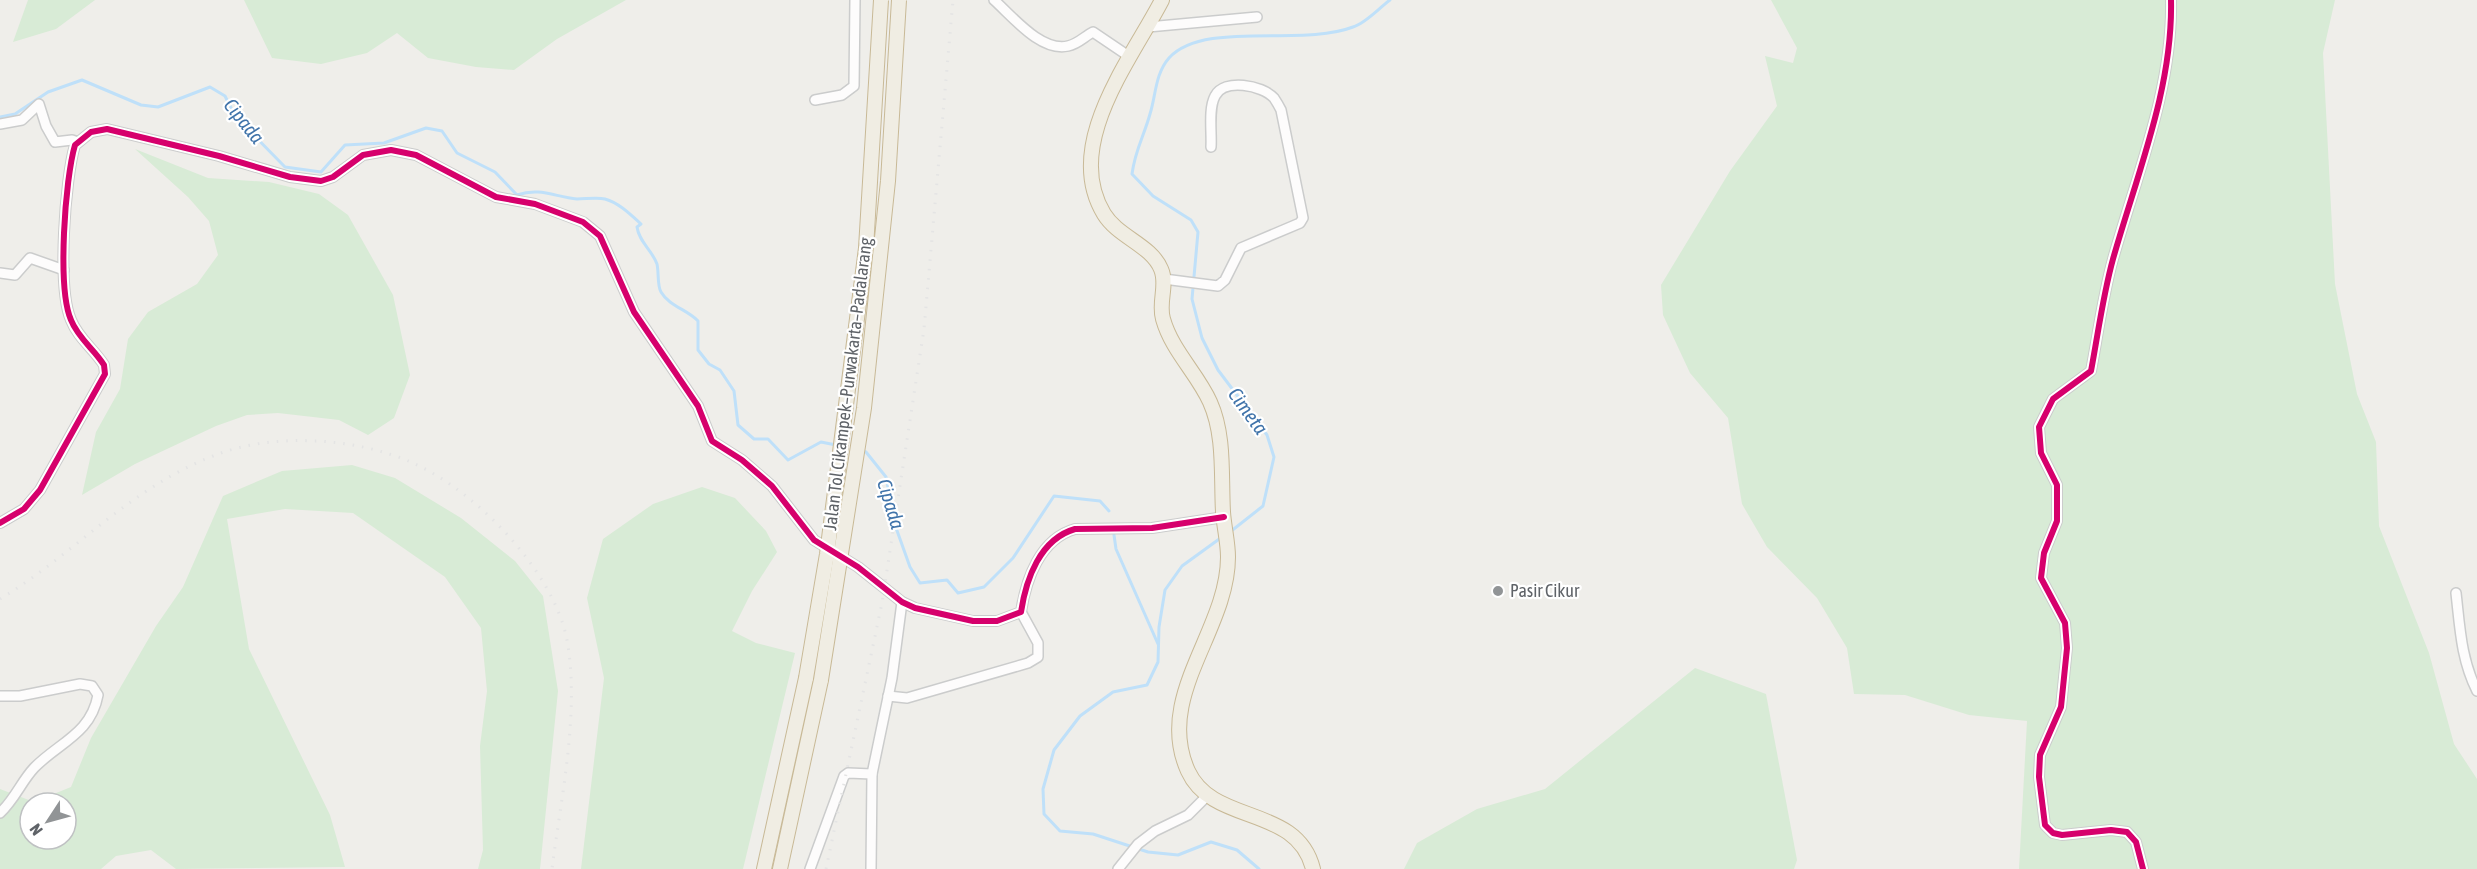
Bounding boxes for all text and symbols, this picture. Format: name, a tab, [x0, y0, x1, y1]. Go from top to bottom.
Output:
water label: Cipada	[219, 94, 269, 148]
street label: Jalan Tol Cikampek–Purwakarta–Padalarang	[819, 236, 876, 532]
water label: Cimeta	[1224, 383, 1273, 438]
water label: Cipada	[873, 476, 910, 532]
place label: Pasir Cikur	[1510, 580, 1580, 601]
marker: Pasir Cikur	[1491, 584, 1505, 598]
north arrow	[18, 791, 78, 851]
text: N	[26, 821, 46, 839]

